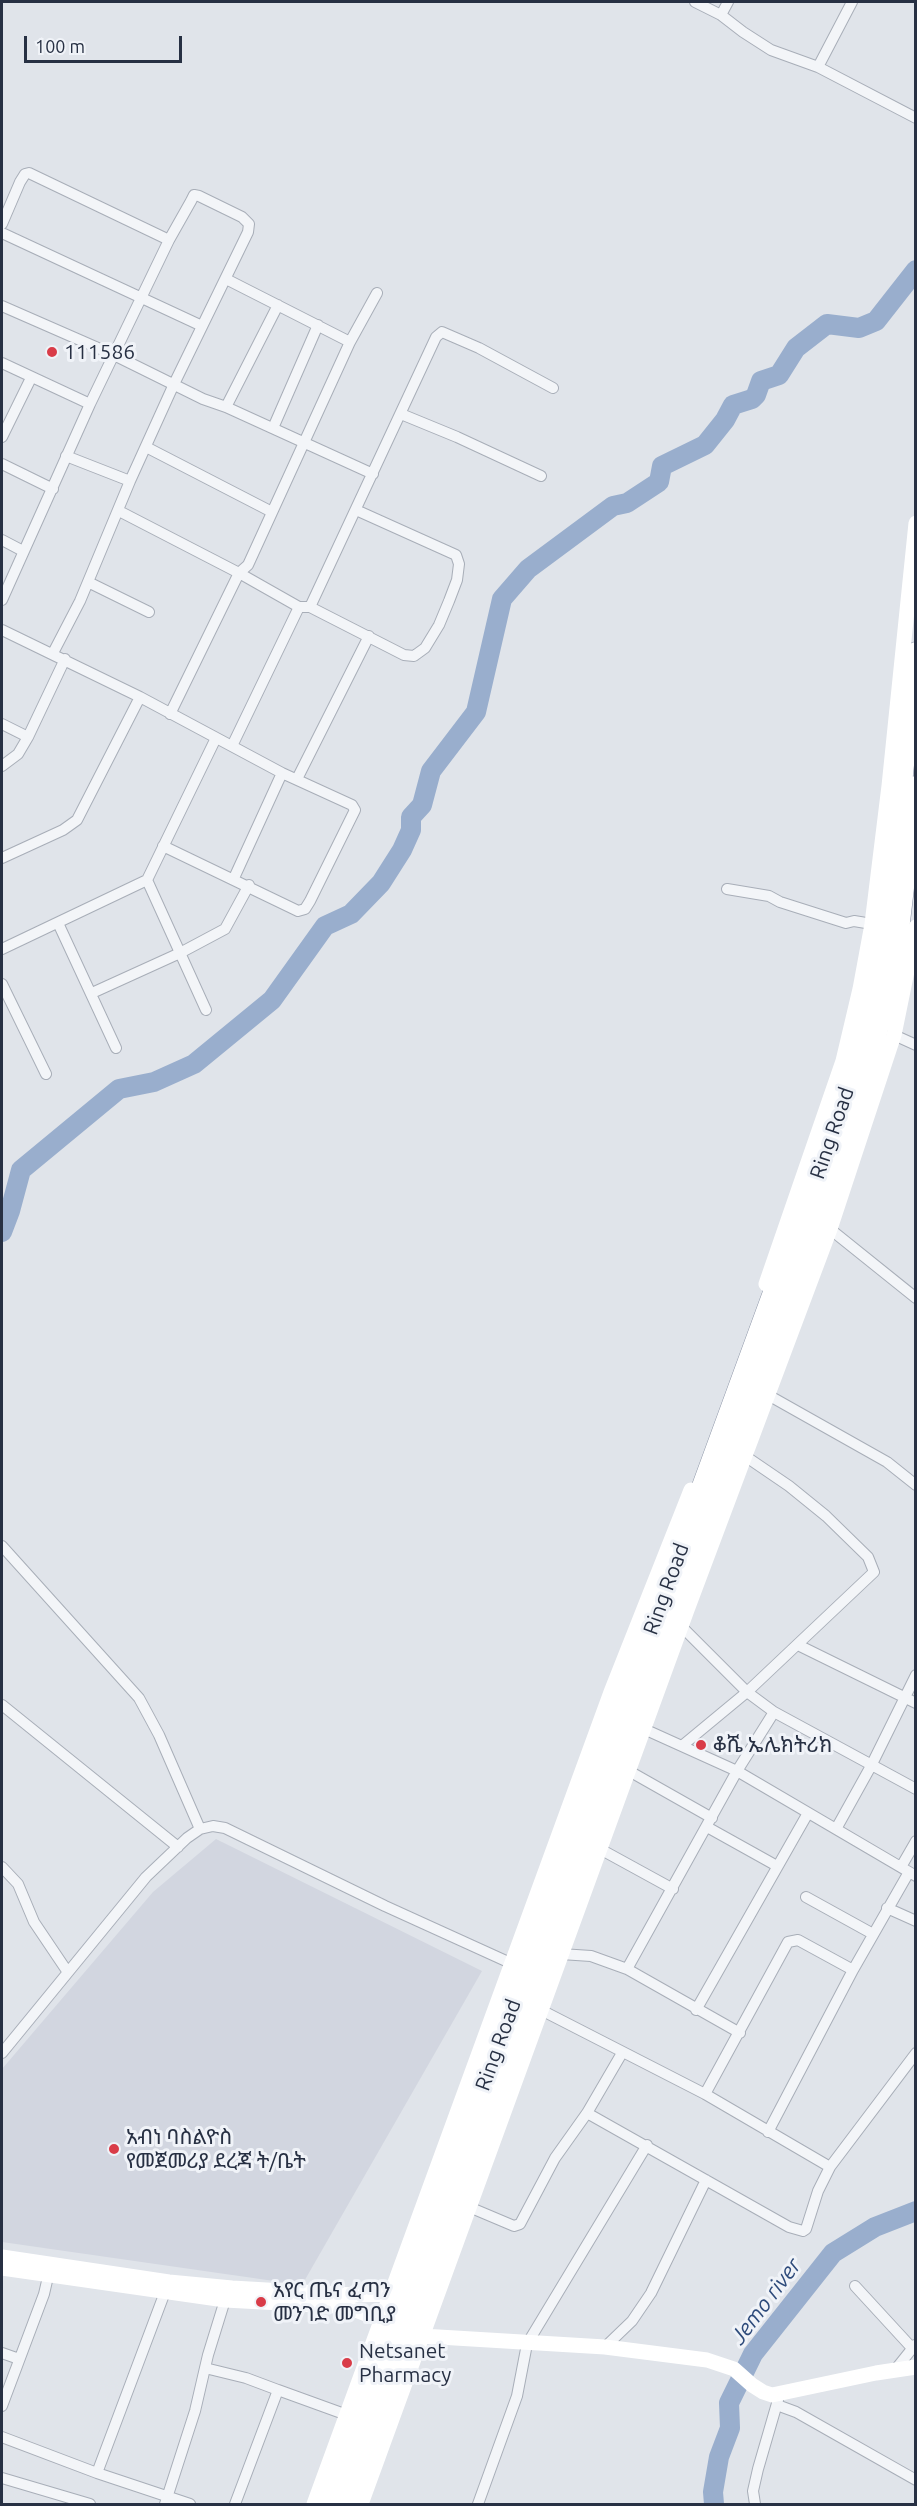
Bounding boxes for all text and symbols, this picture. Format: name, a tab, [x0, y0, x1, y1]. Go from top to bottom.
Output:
scale bar	[27, 24, 184, 62]
text: 100 m	[35, 36, 85, 56]
place label: 111586	[64, 339, 135, 365]
marker: 111586	[45, 345, 59, 359]
street label: Ring Road	[805, 1084, 859, 1182]
street label: Ring Road	[638, 1540, 694, 1638]
place label: ቆሼ ኤሌክትሪክ	[713, 1732, 832, 1758]
marker: ቆሼ ኤሌክትሪክ	[694, 1738, 708, 1752]
street label: Ring Road	[470, 1996, 526, 2094]
place label: አብነ ባስልዮስ የመጀመሪያ ደረጃ ት/ቤት	[126, 2124, 306, 2174]
marker: አብነ ባስልዮስ የመጀመሪያ ደረጃ ት/ቤት	[107, 2142, 121, 2156]
water label: Jemo river	[725, 2253, 807, 2349]
place label: አየር ጤና ፈጣን መንገድ መግቢያ	[273, 2277, 396, 2327]
marker: አየር ጤና ፈጣን መንገድ መግቢያ	[254, 2295, 268, 2309]
place label: Netsanet Pharmacy	[359, 2338, 451, 2388]
marker: Netsanet Pharmacy	[340, 2356, 354, 2370]

